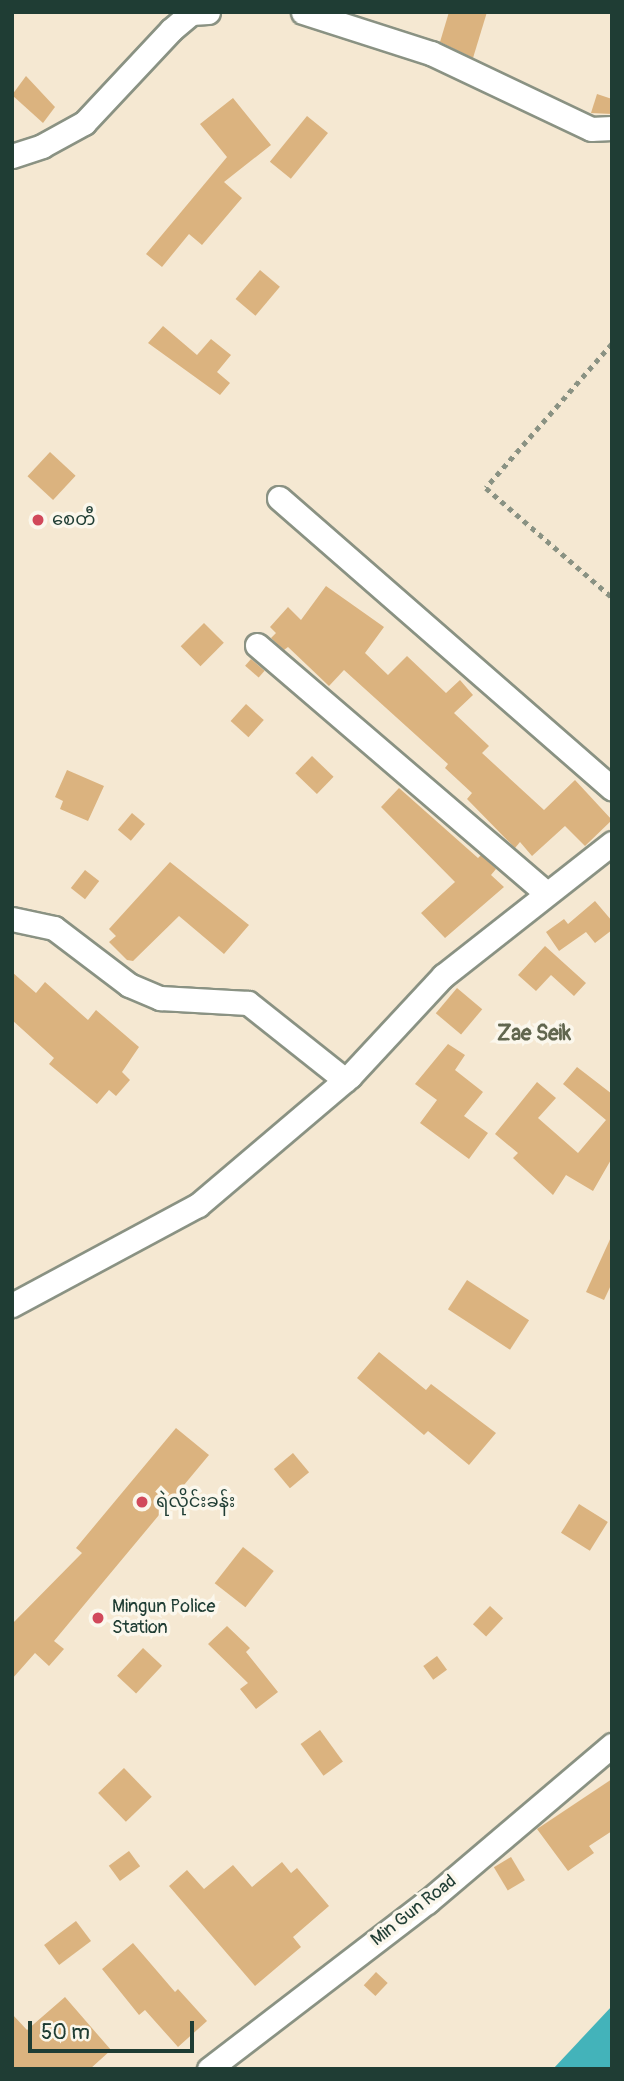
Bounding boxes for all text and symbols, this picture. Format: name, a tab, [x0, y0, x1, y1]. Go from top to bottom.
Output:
place label: စေတီ	[52, 509, 95, 531]
marker: စေတီ	[30, 512, 46, 528]
district label: Zae Seik	[497, 1021, 571, 1047]
place label: ရဲလိုင်းခန်း	[156, 1491, 235, 1513]
marker: ရဲလိုင်းခန်း	[134, 1494, 150, 1510]
place label: Mingun Police Station	[112, 1597, 215, 1640]
marker: Mingun Police Station	[90, 1610, 106, 1626]
street label: Min Gun Road	[367, 1871, 461, 1951]
scale bar	[32, 2008, 198, 2052]
text: 50 m	[41, 2019, 90, 2046]

